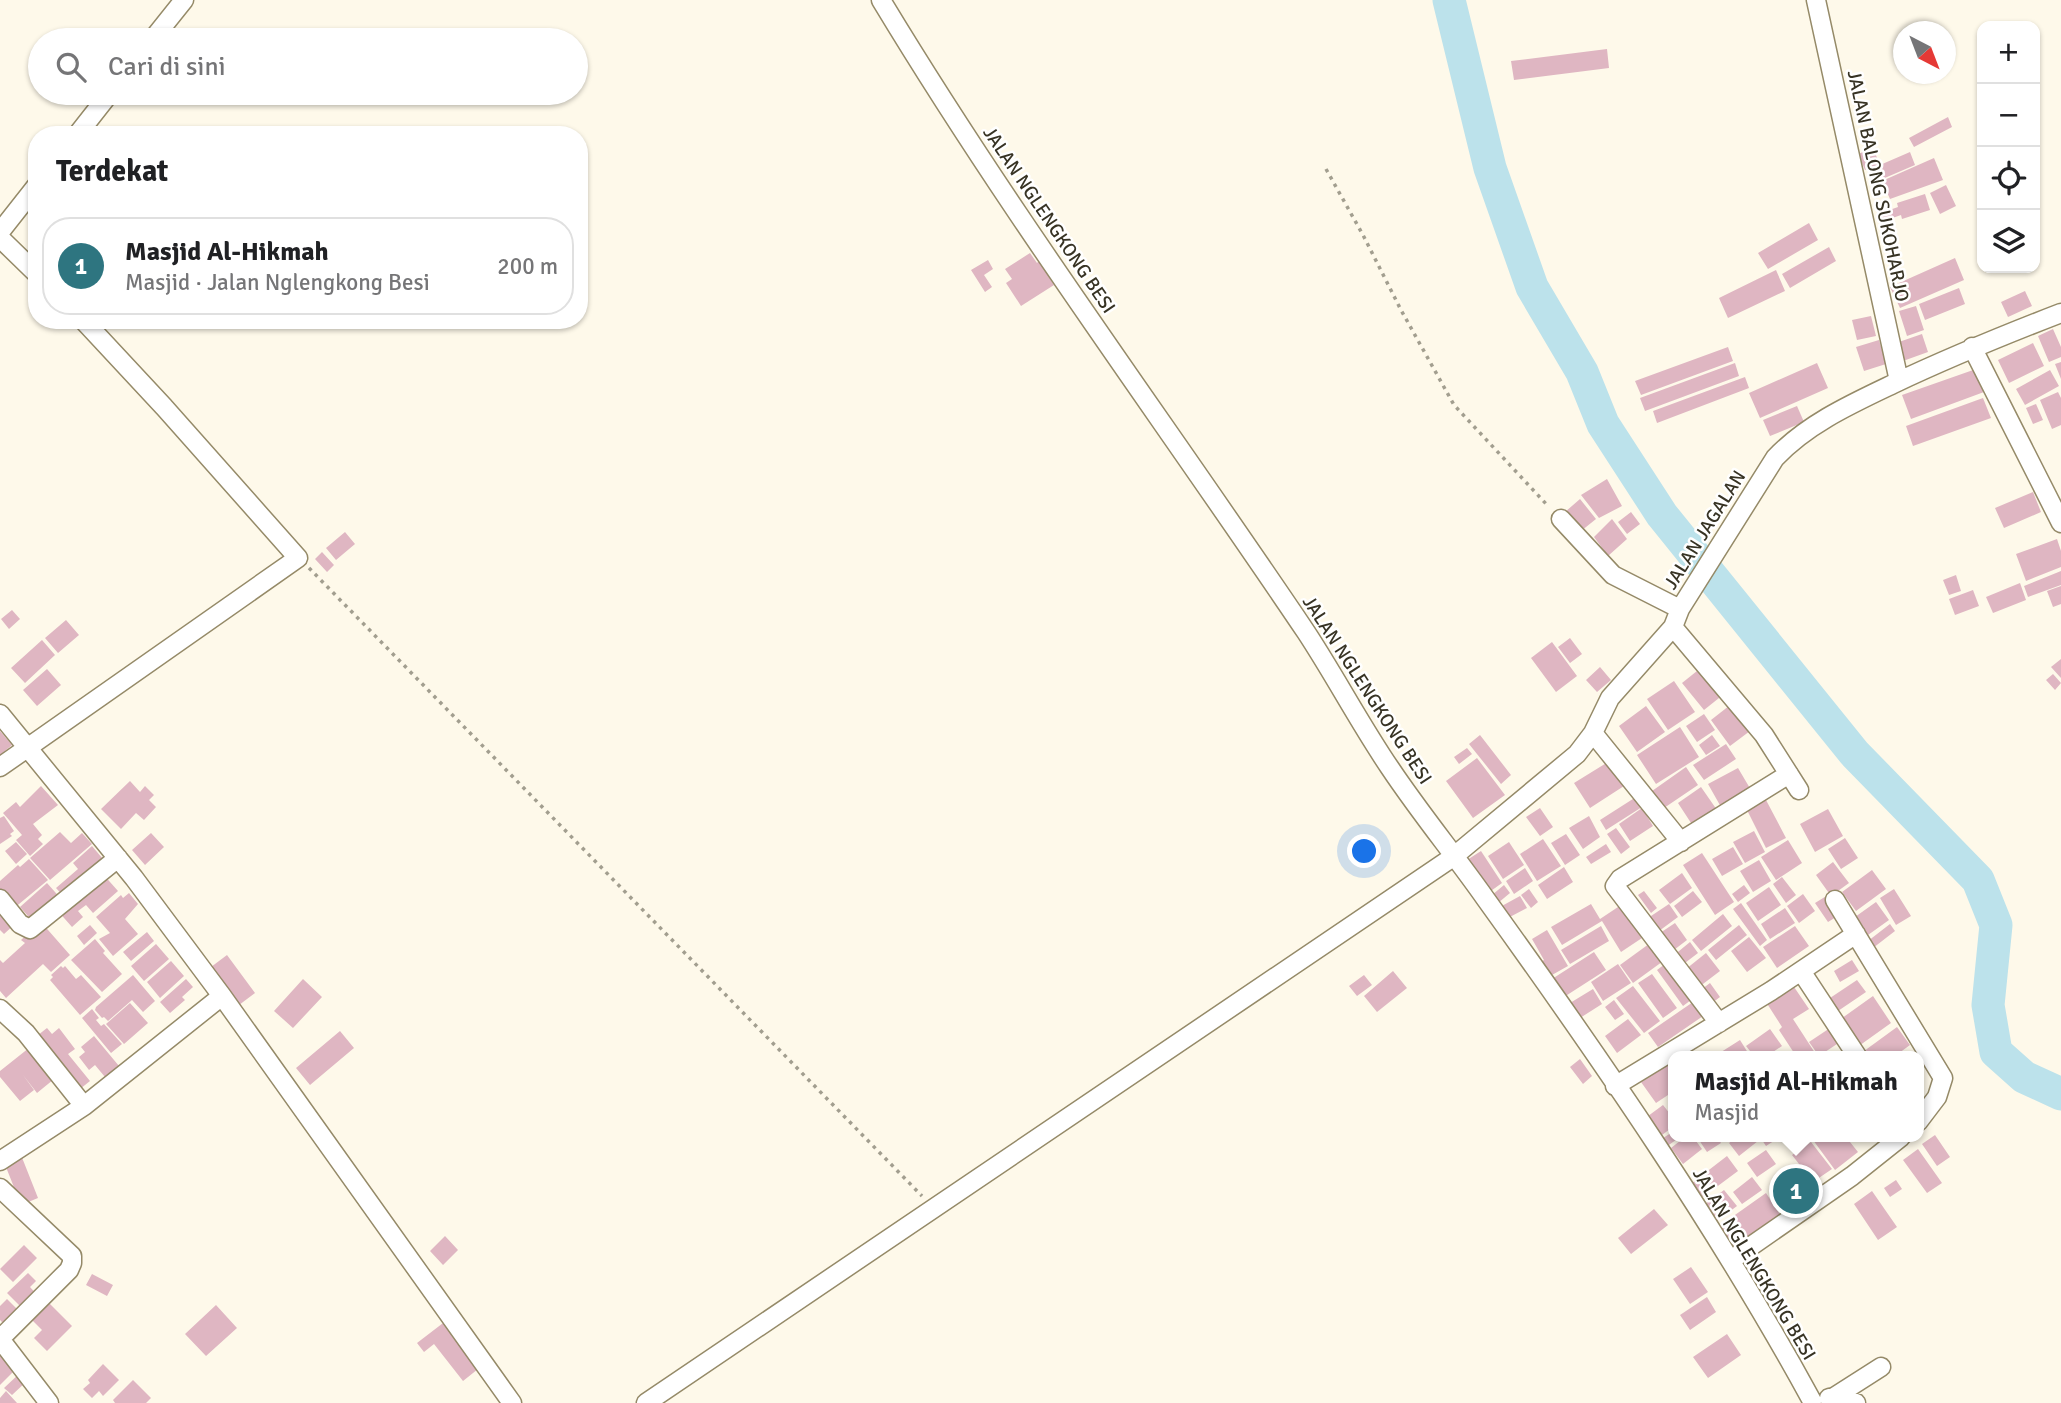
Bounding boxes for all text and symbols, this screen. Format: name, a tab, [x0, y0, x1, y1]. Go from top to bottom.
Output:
north arrow	[1893, 21, 1956, 84]
map controls	[1977, 21, 2040, 273]
button: +	[1977, 21, 2040, 84]
search box	[28, 28, 588, 105]
icon: search	[52, 48, 90, 86]
text: Cari di sini	[108, 51, 226, 83]
street label: JALAN BALONG SUKOHARJO	[1842, 68, 1914, 304]
button: −	[1977, 84, 2040, 147]
street label: JALAN NGLENGKONG BESI	[977, 122, 1121, 318]
button: locate	[1977, 147, 2040, 210]
text: Terdekat	[56, 153, 168, 190]
button: layers	[1977, 210, 2040, 273]
text: Masjid Al-Hikmah	[125, 236, 329, 268]
text: 1	[75, 252, 87, 281]
text: 200 m	[497, 252, 558, 281]
text: Masjid · Jalan Nglengkong Besi	[125, 268, 430, 297]
street label: JALAN JAGALAN	[1659, 466, 1751, 594]
street label: JALAN NGLENGKONG BESI	[1297, 591, 1437, 789]
your location	[1347, 834, 1381, 868]
popup	[1668, 1051, 1924, 1142]
text: Masjid Al-Hikmah	[1694, 1066, 1898, 1098]
text: Masjid	[1694, 1098, 1759, 1127]
street label: JALAN NGLENGKONG BESI	[1687, 1163, 1821, 1365]
pin: 1	[1773, 1165, 1819, 1217]

